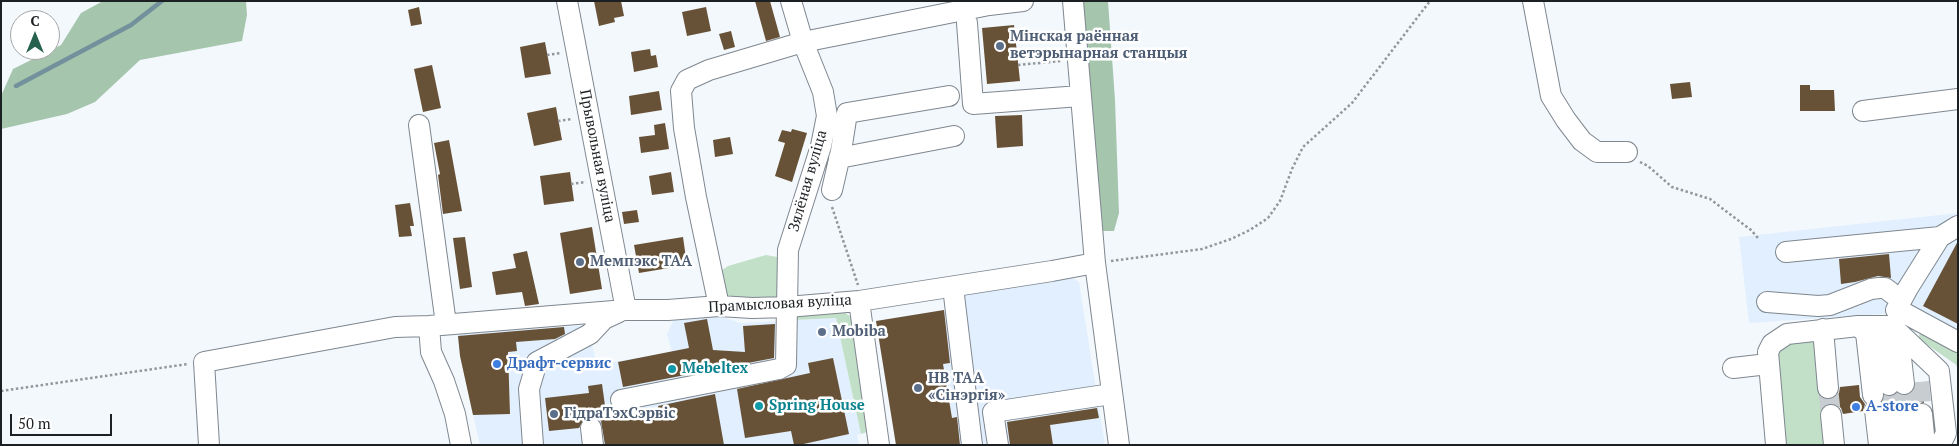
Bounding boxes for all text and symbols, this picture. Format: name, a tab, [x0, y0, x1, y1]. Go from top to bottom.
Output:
north arrow	[10, 10, 60, 60]
text: С	[30, 11, 40, 30]
place label: Мінская раённая ветэрынарная станцыя	[1010, 28, 1188, 63]
marker: Мінская раённая ветэрынарная станцыя	[994, 40, 1006, 52]
street label: Прывольная вуліца	[575, 88, 619, 224]
street label: Зялёная вуліца	[785, 128, 831, 234]
place label: Мемпэкс ТАА	[590, 253, 692, 271]
marker: Мемпэкс ТАА	[574, 256, 586, 268]
street label: Прамысловая вуліца	[708, 291, 852, 317]
place label: Mobiba	[832, 323, 886, 341]
marker: Mobiba	[816, 326, 828, 338]
place label: Драфт-сервис	[507, 355, 611, 373]
marker: Драфт-сервис	[491, 358, 503, 370]
place label: Mebeltex	[682, 360, 748, 378]
marker: Mebeltex	[666, 363, 678, 375]
place label: НВ ТАА «Сінэргія»	[928, 370, 1005, 405]
marker: НВ ТАА «Сінэргія»	[912, 382, 924, 394]
place label: Spring House	[769, 397, 865, 415]
place label: А-store	[1866, 398, 1919, 416]
marker: Spring House	[753, 400, 765, 412]
marker: А-store	[1850, 401, 1862, 413]
scale bar	[12, 404, 115, 436]
place label: ГідраТэхСэрвіс	[564, 405, 676, 423]
marker: ГідраТэхСэрвіс	[548, 408, 560, 420]
text: 50 m	[18, 413, 51, 433]

